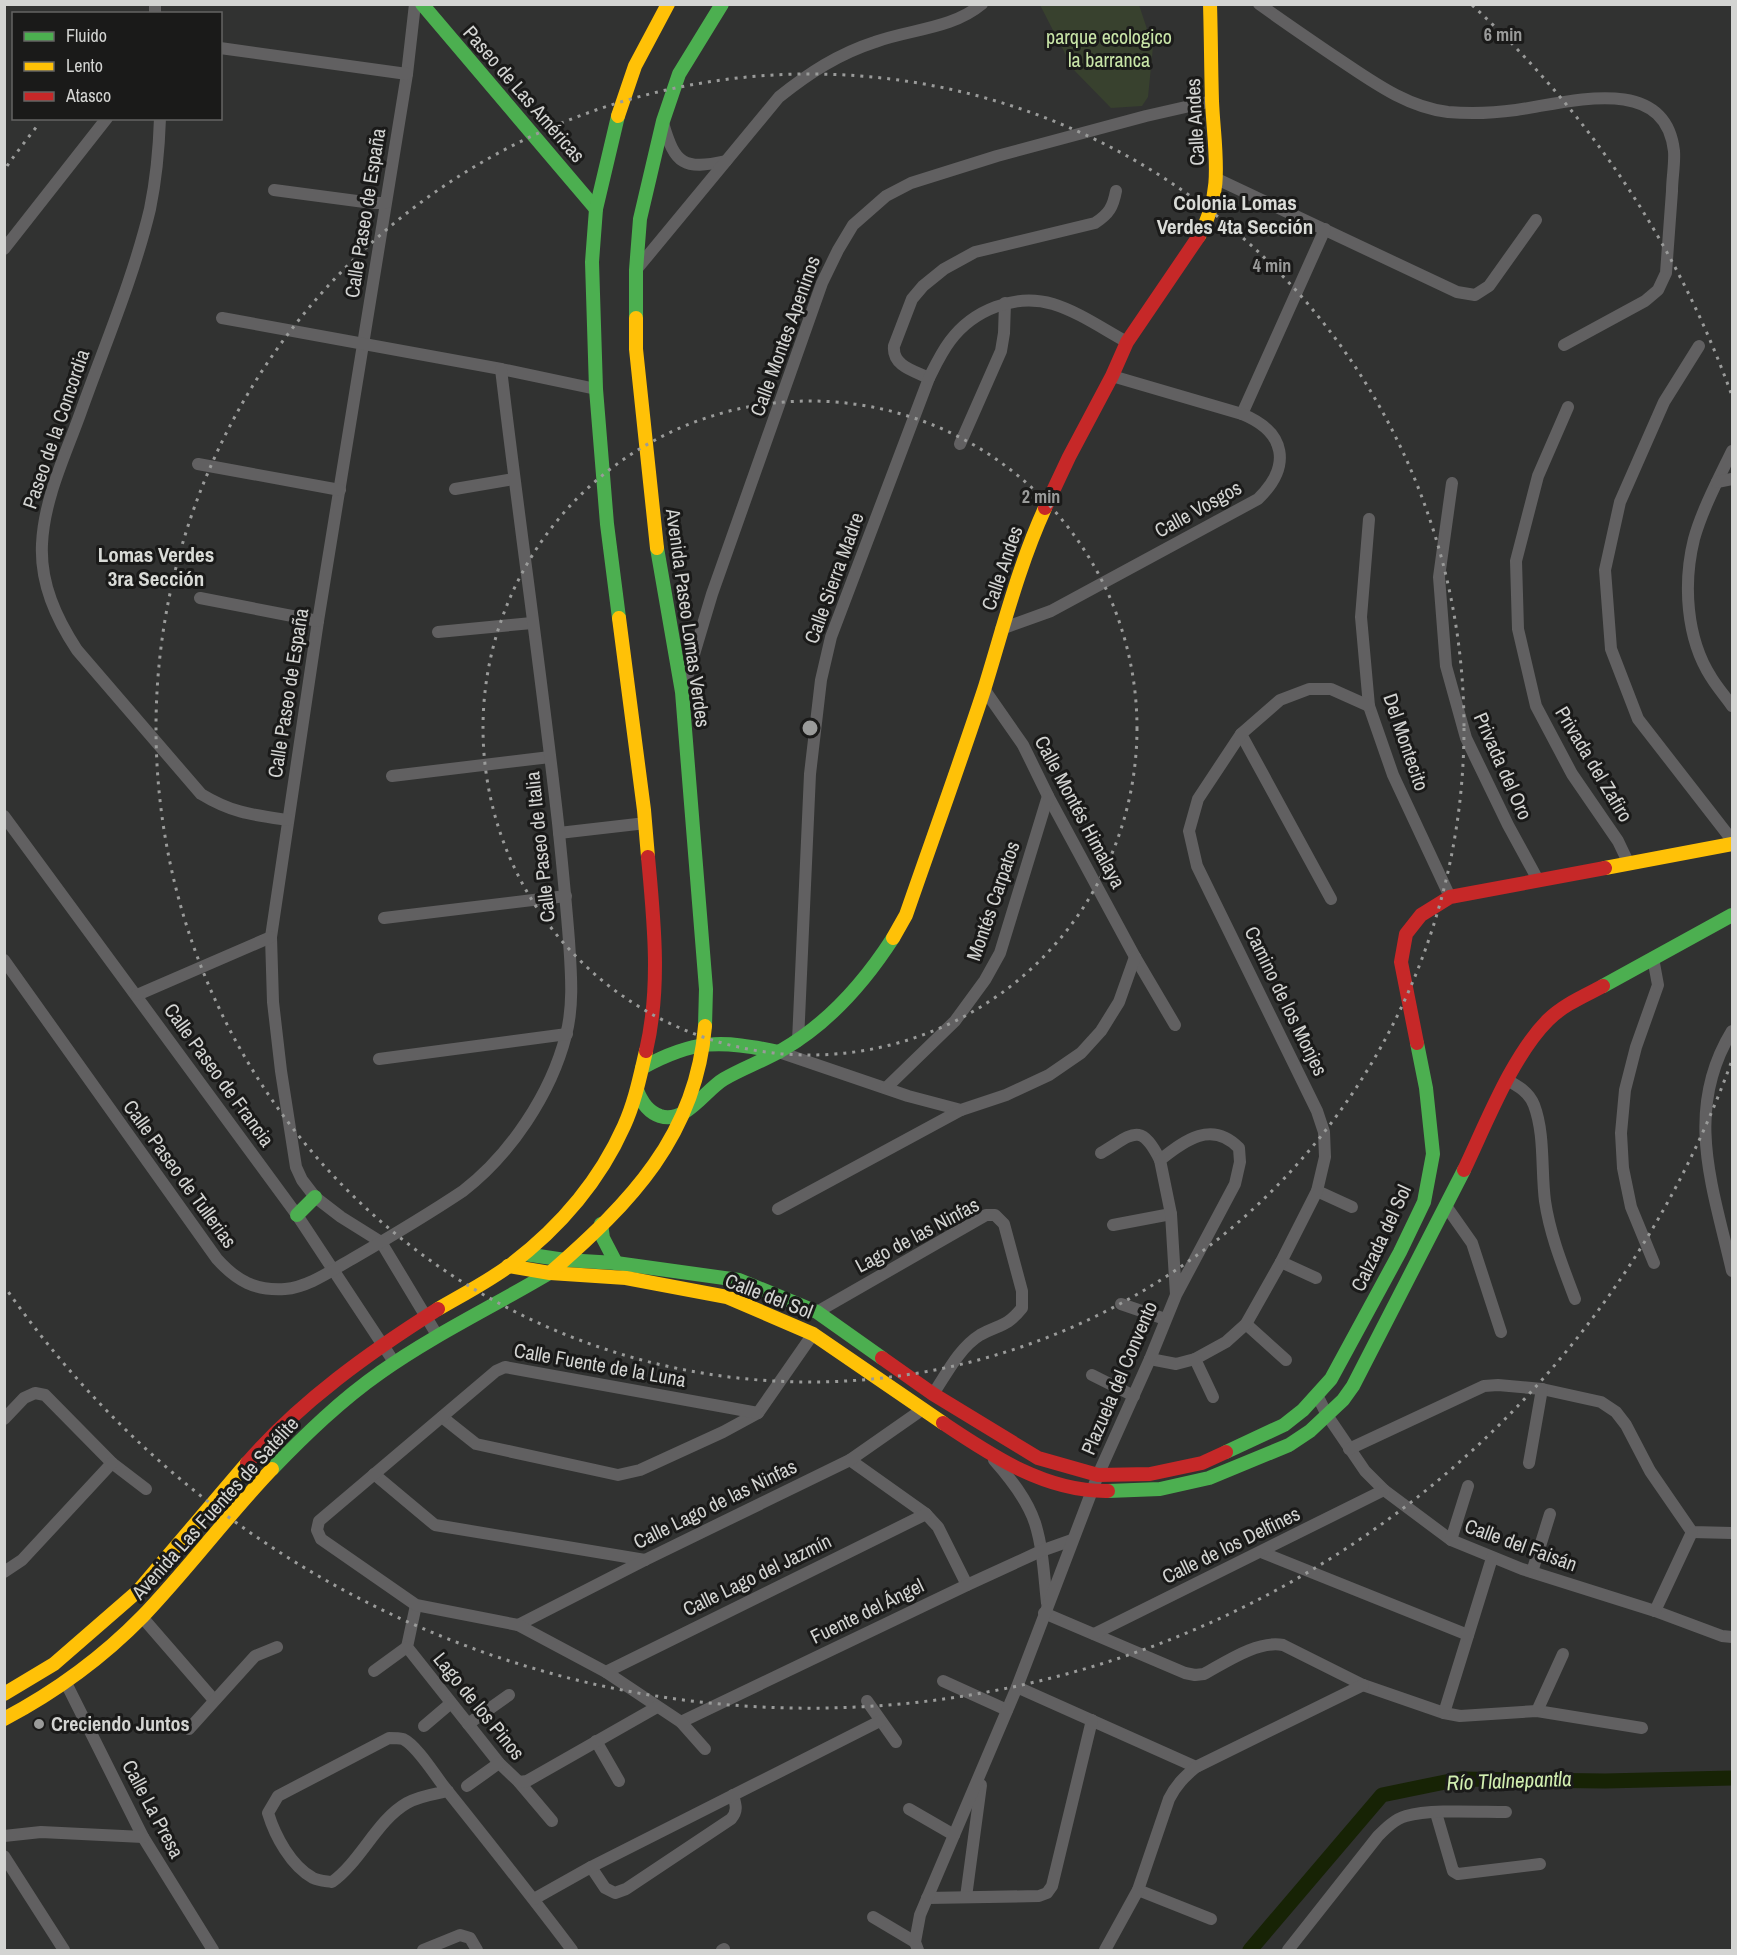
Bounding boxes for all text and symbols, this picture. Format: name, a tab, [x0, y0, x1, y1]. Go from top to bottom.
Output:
legend	[12, 12, 222, 120]
street label: Paseo de Las Américas	[457, 19, 591, 168]
text: 6 min	[1484, 22, 1522, 47]
text: Fluido	[66, 23, 107, 48]
park label: parque ecologico la barranca	[1046, 23, 1172, 73]
text: Lento	[66, 53, 103, 78]
street label: Calle Andes	[1179, 78, 1210, 166]
text: Atasco	[65, 83, 111, 108]
street label: Calle Paseo de España	[338, 126, 391, 300]
district label: Colonia Lomas Verdes 4ta Sección	[1157, 188, 1313, 241]
street label: Calle Montes Apeninos	[743, 252, 826, 420]
text: 4 min	[1253, 253, 1291, 278]
street label: Paseo de la Concordia	[16, 346, 95, 512]
street label: Calle Vosgos	[1149, 474, 1246, 544]
text: 2 min	[1022, 484, 1060, 509]
street label: Avenida Paseo Lomas Verdes	[660, 506, 717, 729]
street label: Calle Sierra Madre	[797, 509, 870, 647]
street label: Calle Andes	[975, 522, 1029, 614]
district label: Lomas Verdes 3ra Sección	[98, 540, 214, 593]
street label: Calle Paseo de España	[261, 606, 314, 780]
street label: Del Montecito	[1377, 690, 1436, 794]
street label: Privada del Zafiro	[1549, 701, 1640, 827]
street label: Privada del Oro	[1468, 708, 1539, 824]
centre of rings	[800, 718, 820, 738]
street label: Calle Montés Himalaya	[1029, 731, 1132, 893]
street label: Calle Paseo de Italia	[518, 770, 561, 924]
street label: Montés Carpatos	[959, 837, 1026, 964]
street label: Camino de los Monjes	[1239, 922, 1334, 1080]
street label: Calle Paseo de Francia	[158, 997, 281, 1152]
street label: Calle Paseo de Tullerias	[117, 1094, 243, 1253]
street label: Calzada del Sol	[1344, 1180, 1417, 1296]
street label: Lago de las Ninfas	[850, 1191, 983, 1279]
street label: Calle del Sol	[721, 1266, 817, 1325]
street label: Plazuela del Convento	[1074, 1297, 1163, 1459]
street label: Calle Fuente de la Luna	[512, 1336, 688, 1393]
street label: Avenida Las Fuentes de Satélite	[124, 1410, 304, 1606]
street label: Calle Lago de las Ninfas	[629, 1452, 801, 1555]
street label: Calle de los Delfines	[1157, 1499, 1304, 1590]
street label: Calle del Faisán	[1461, 1512, 1581, 1577]
street label: Calle Lago del Jazmín	[678, 1527, 836, 1622]
street label: Fuente del Ángel	[806, 1571, 928, 1650]
street label: Lago de los Pinos	[428, 1646, 531, 1765]
place label: Creciendo Juntos	[51, 1710, 190, 1737]
marker: Creciendo Juntos	[32, 1717, 46, 1731]
street label: Calle La Presa	[116, 1755, 191, 1863]
water label: Río Tlalnepantla	[1446, 1764, 1572, 1797]

